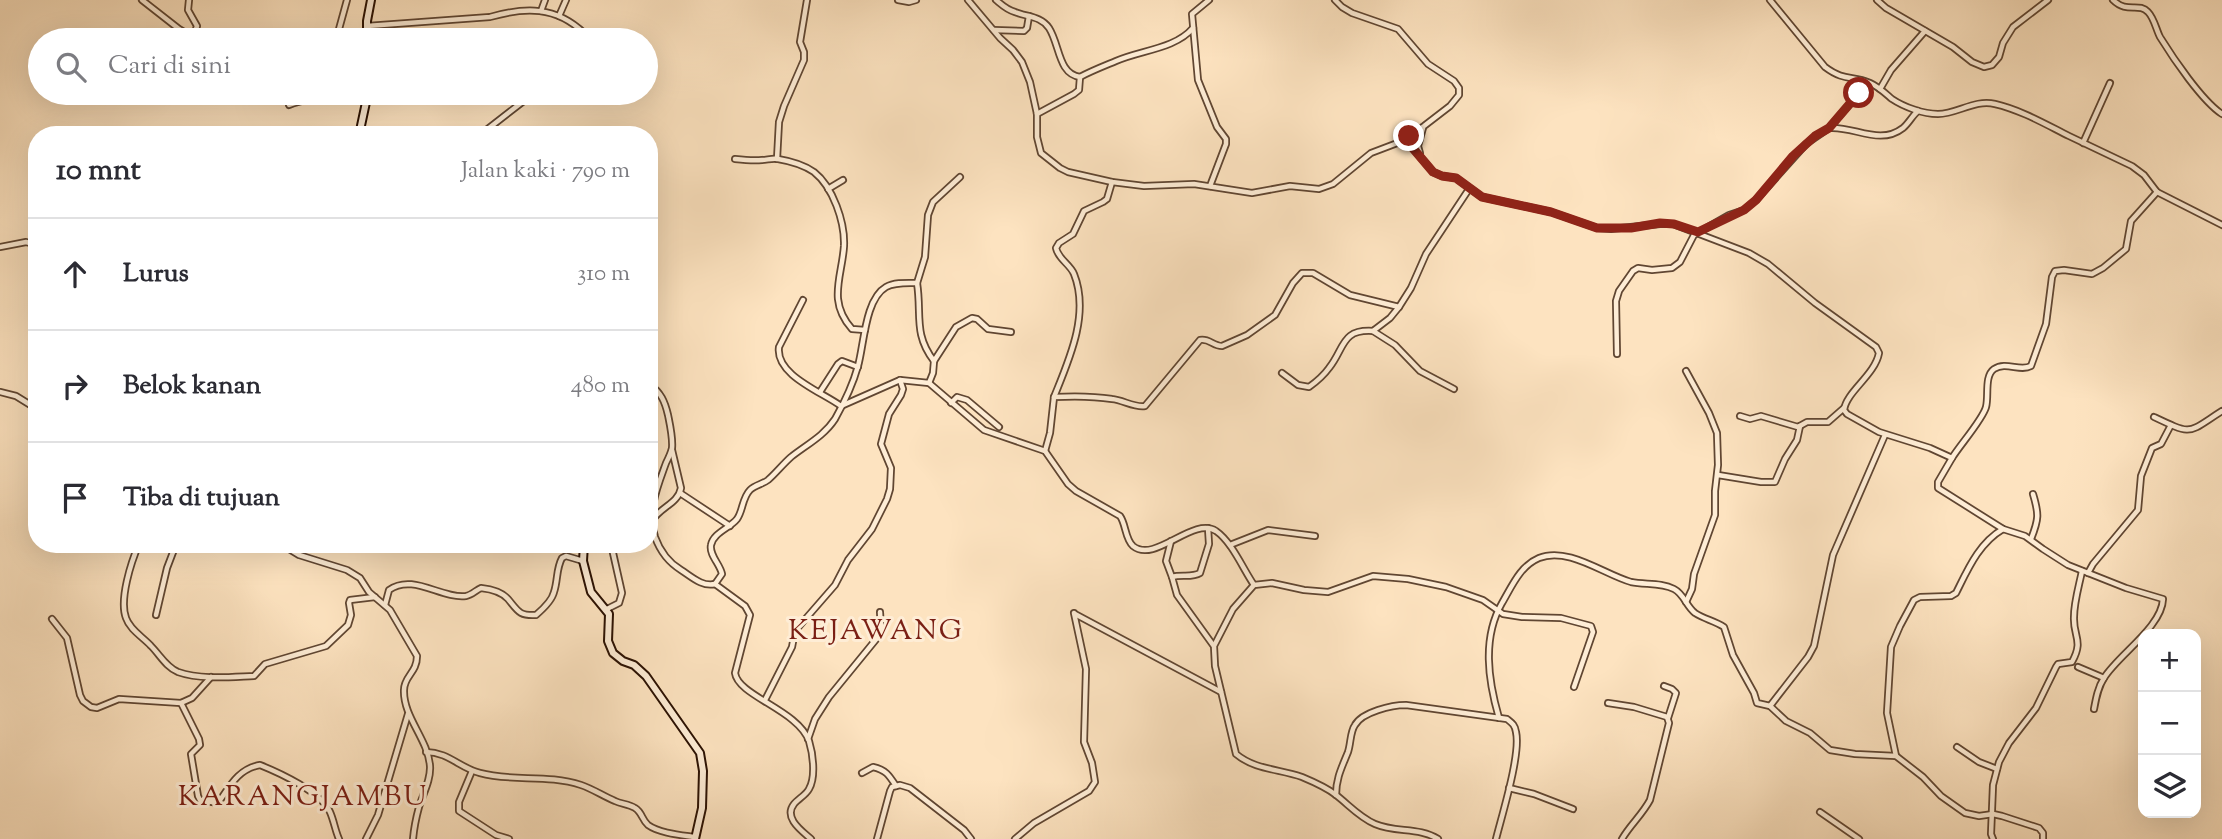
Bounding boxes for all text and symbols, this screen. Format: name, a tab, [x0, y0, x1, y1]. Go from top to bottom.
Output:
search box	[28, 28, 658, 105]
icon: search	[52, 48, 90, 86]
text: Cari di sini	[108, 48, 231, 85]
route start	[1843, 77, 1874, 108]
route end	[1393, 120, 1424, 151]
text: 10 mnt	[56, 150, 141, 193]
text: Jalan kaki · 790 m	[461, 155, 630, 188]
icon: ahead	[56, 255, 94, 293]
text: Lurus	[123, 256, 189, 293]
text: 310 m	[577, 258, 630, 291]
icon: right	[56, 367, 94, 405]
text: Belok kanan	[123, 368, 261, 405]
text: 480 m	[571, 370, 630, 403]
icon: arrive	[56, 479, 94, 517]
text: Tiba di tujuan	[123, 480, 280, 517]
district label: KEJAWANG	[788, 612, 964, 652]
map controls	[2138, 629, 2201, 818]
button: +	[2138, 629, 2201, 692]
button: −	[2138, 692, 2201, 755]
button: layers	[2138, 755, 2201, 818]
district label: KARANGJAMBU	[178, 778, 428, 818]

